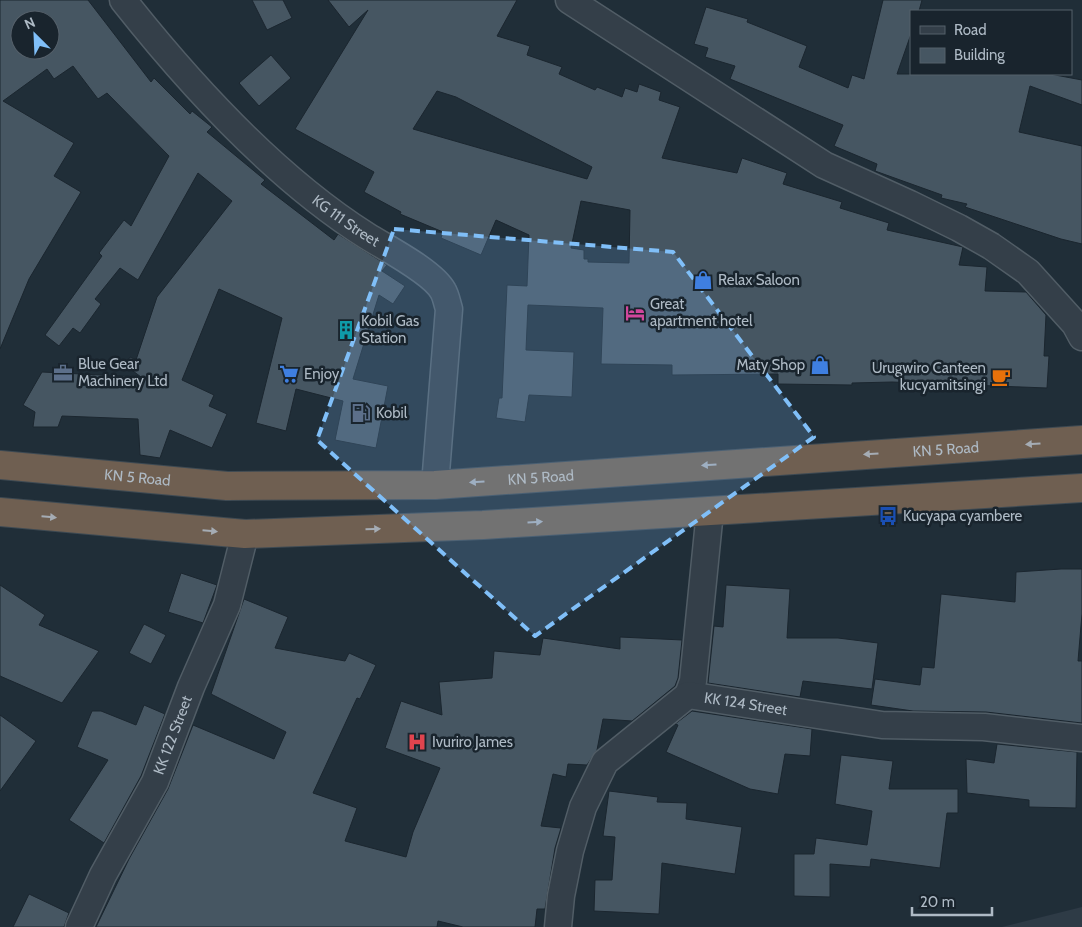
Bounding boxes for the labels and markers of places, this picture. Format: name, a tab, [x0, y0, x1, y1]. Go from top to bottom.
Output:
shop icon: Relax Saloon	[692, 269, 714, 291]
place label: Relax Saloon	[718, 271, 800, 289]
place label: Great apartment hotel	[650, 295, 753, 330]
hotel icon: Great apartment hotel	[624, 302, 646, 324]
place label: Kobil Gas Station	[361, 312, 419, 347]
building icon: Kobil Gas Station	[335, 319, 357, 341]
shop icon: Maty Shop	[809, 354, 831, 376]
place label: Blue Gear Machinery Ltd	[78, 355, 168, 390]
place label: Maty Shop	[736, 356, 805, 374]
place label: Urugwiro Canteen kucyamitsingi	[872, 359, 986, 394]
office icon: Blue Gear Machinery Ltd	[52, 362, 74, 384]
supermarket icon: Enjoy	[278, 363, 300, 385]
place label: Enjoy	[304, 365, 340, 383]
cafe icon: Urugwiro Canteen kucyamitsingi	[990, 366, 1012, 388]
fuel station icon: Kobil	[350, 402, 372, 424]
place label: Kobil	[376, 404, 408, 422]
bus stop icon: Kucyapa cyambere	[877, 505, 899, 527]
place label: Kucyapa cyambere	[903, 507, 1023, 525]
hospital icon: Ivuriro James	[406, 731, 428, 753]
place label: Ivuriro James	[432, 733, 513, 751]

